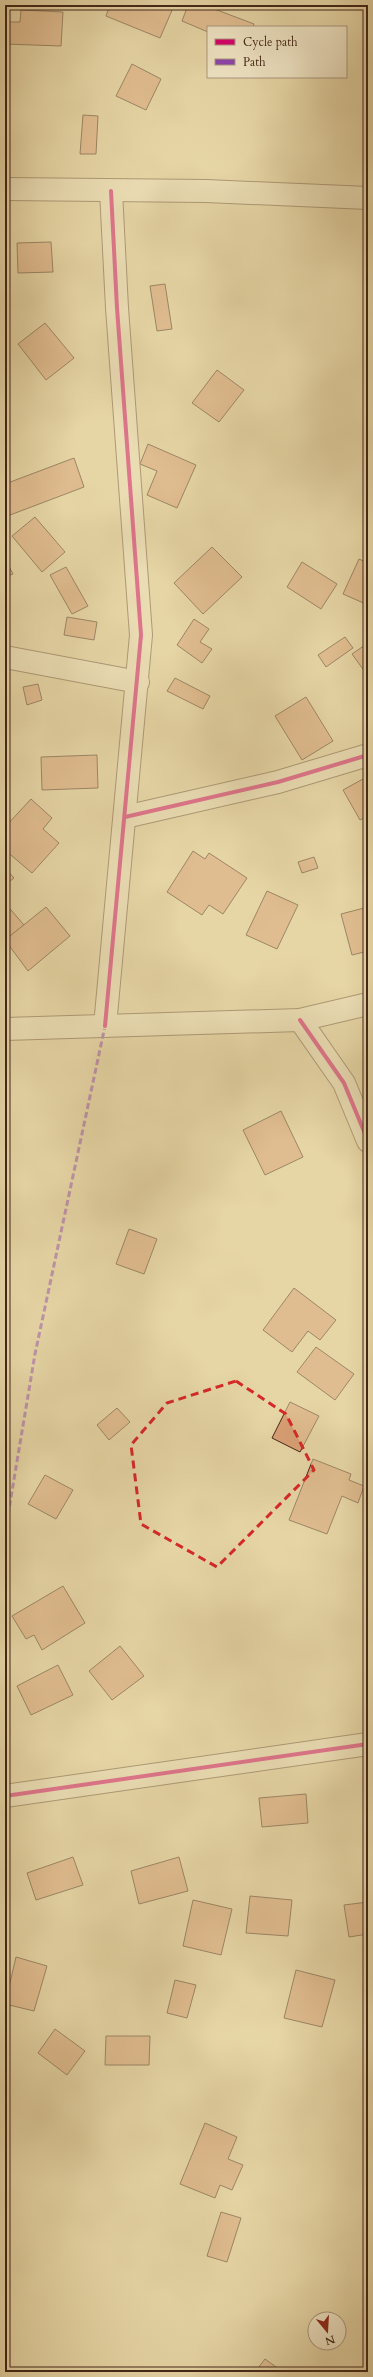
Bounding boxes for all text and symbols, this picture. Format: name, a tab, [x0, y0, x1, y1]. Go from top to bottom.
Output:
legend	[207, 26, 347, 78]
text: Cycle path	[243, 34, 298, 50]
text: Path	[243, 54, 266, 70]
north arrow	[307, 2311, 347, 2351]
text: N	[323, 2331, 337, 2349]

